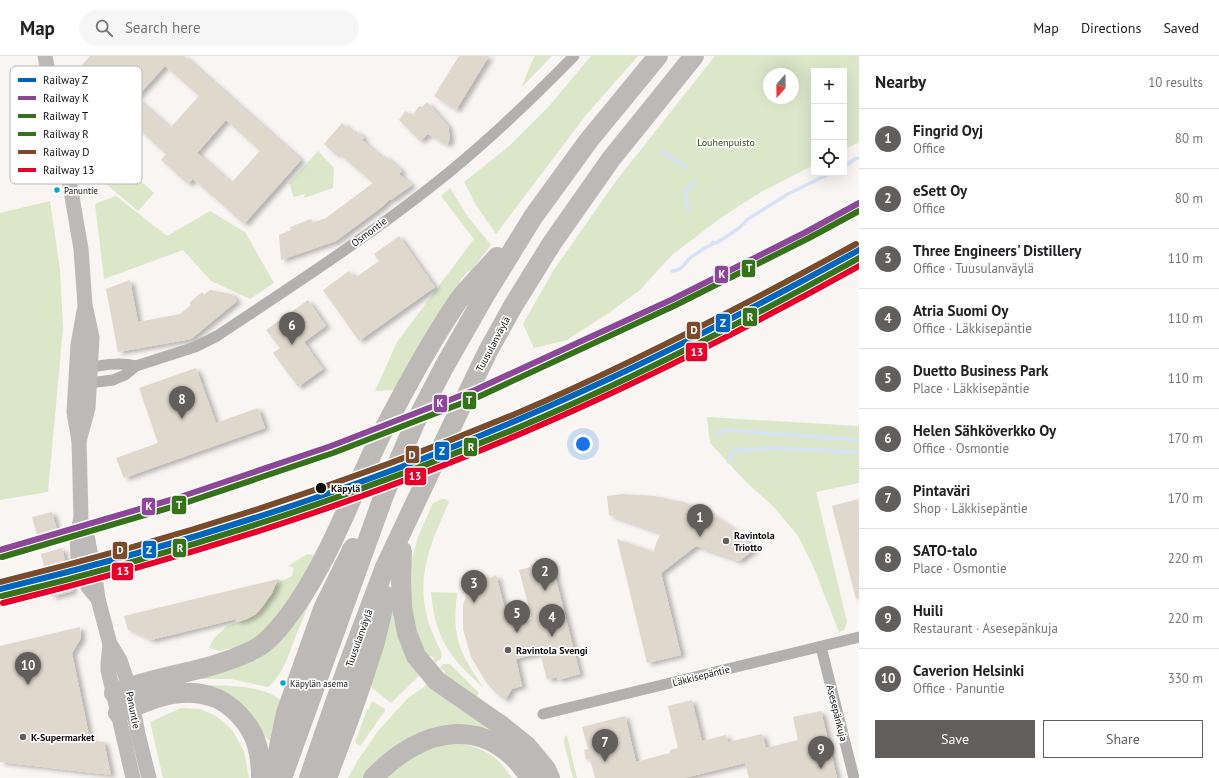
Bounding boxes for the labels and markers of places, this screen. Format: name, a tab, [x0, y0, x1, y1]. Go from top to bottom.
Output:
marker: Panuntie	[52, 185, 62, 195]
place label: Panuntie	[64, 185, 98, 196]
pin: 6	[279, 312, 305, 345]
pin: 8	[169, 386, 195, 419]
marker: Käpylä	[314, 481, 328, 495]
place label: Käpylä	[331, 482, 360, 495]
pin: 1	[687, 504, 713, 537]
place label: Ravintola Triotto	[734, 529, 775, 554]
marker: Ravintola Triotto	[721, 536, 731, 546]
pin: 2	[532, 558, 558, 591]
pin: 3	[461, 570, 487, 603]
pin: 5	[504, 600, 530, 633]
pin: 4	[539, 604, 565, 637]
place label: Ravintola Svengi	[516, 644, 588, 657]
marker: Ravintola Svengi	[503, 645, 513, 655]
pin: 10	[15, 652, 41, 685]
marker: Käpylän asema	[278, 678, 288, 688]
place label: Käpylän asema	[290, 678, 348, 689]
pin: 7	[592, 729, 618, 762]
place label: K-Supermarket	[31, 731, 95, 744]
marker: K-Supermarket	[18, 732, 28, 742]
pin: 9	[808, 736, 834, 769]

